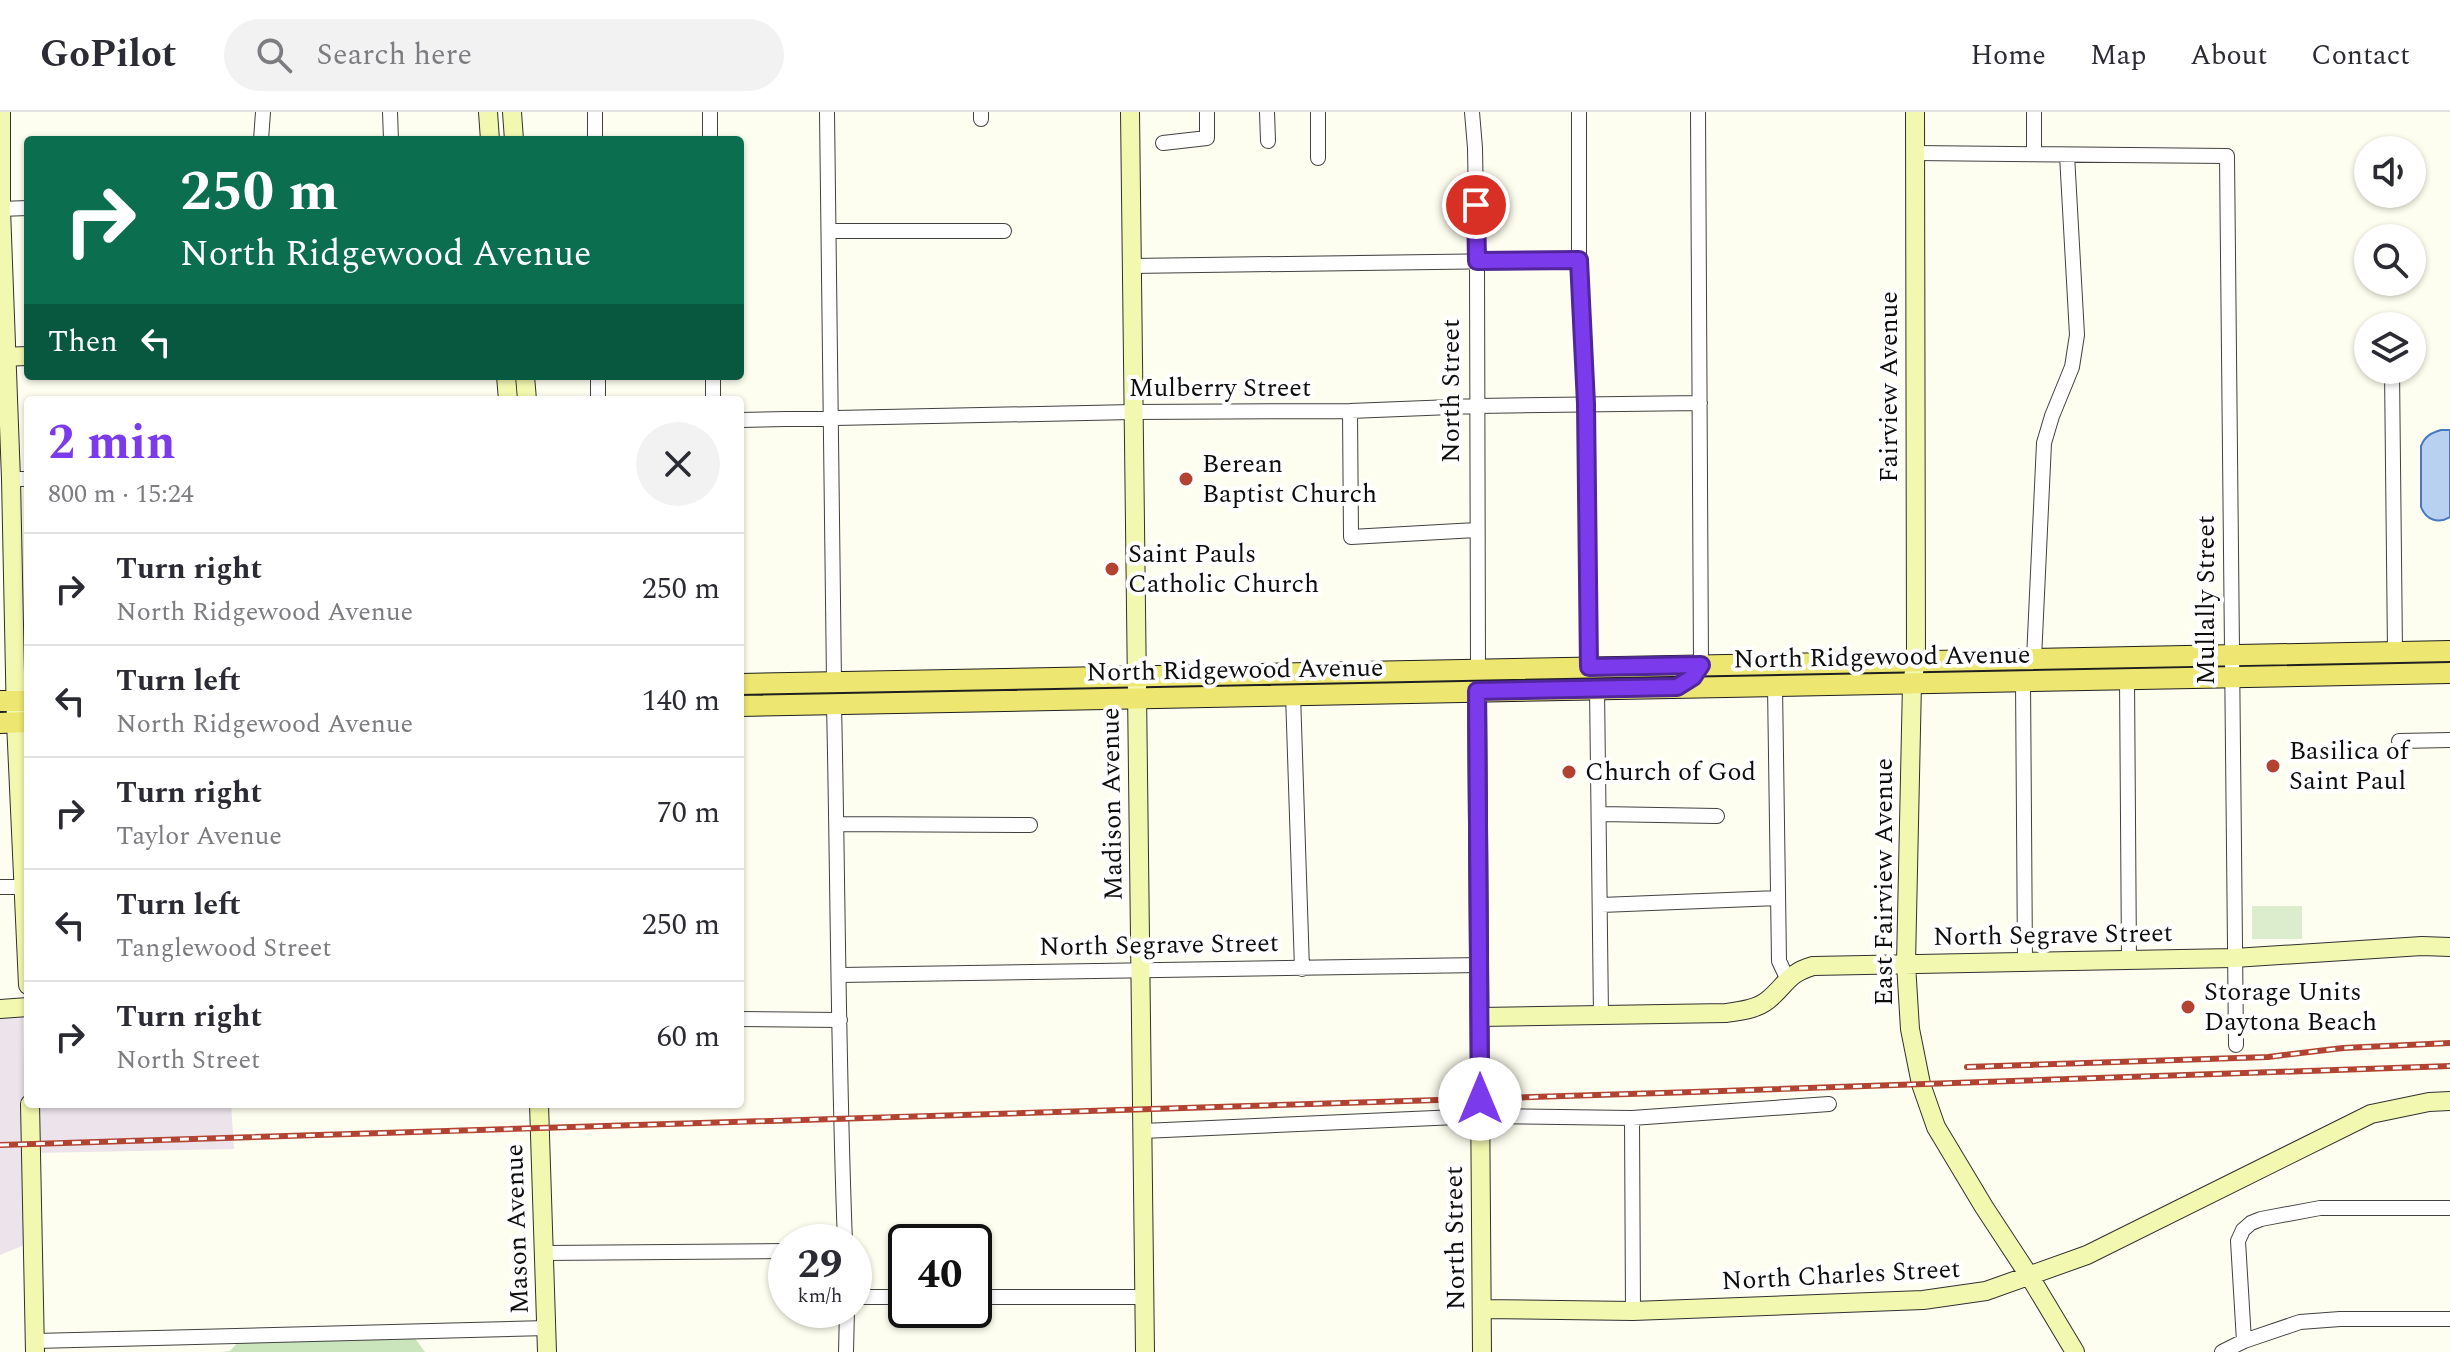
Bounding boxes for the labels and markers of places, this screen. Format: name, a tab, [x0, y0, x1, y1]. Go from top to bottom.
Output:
pin	[1442, 171, 1510, 239]
place label: Berean Baptist Church	[1202, 444, 1377, 514]
marker: Berean Baptist Church	[1177, 470, 1195, 488]
place label: Saint Pauls Catholic Church	[1128, 534, 1319, 604]
marker: Saint Pauls Catholic Church	[1103, 560, 1121, 578]
place label: Basilica of Saint Paul	[2289, 731, 2411, 801]
place label: Church of God	[1585, 752, 1756, 792]
marker: Basilica of Saint Paul	[2264, 757, 2282, 775]
marker: Church of God	[1560, 763, 1578, 781]
place label: Storage Units Daytona Beach	[2204, 972, 2377, 1042]
marker: Storage Units Daytona Beach	[2179, 998, 2197, 1016]

